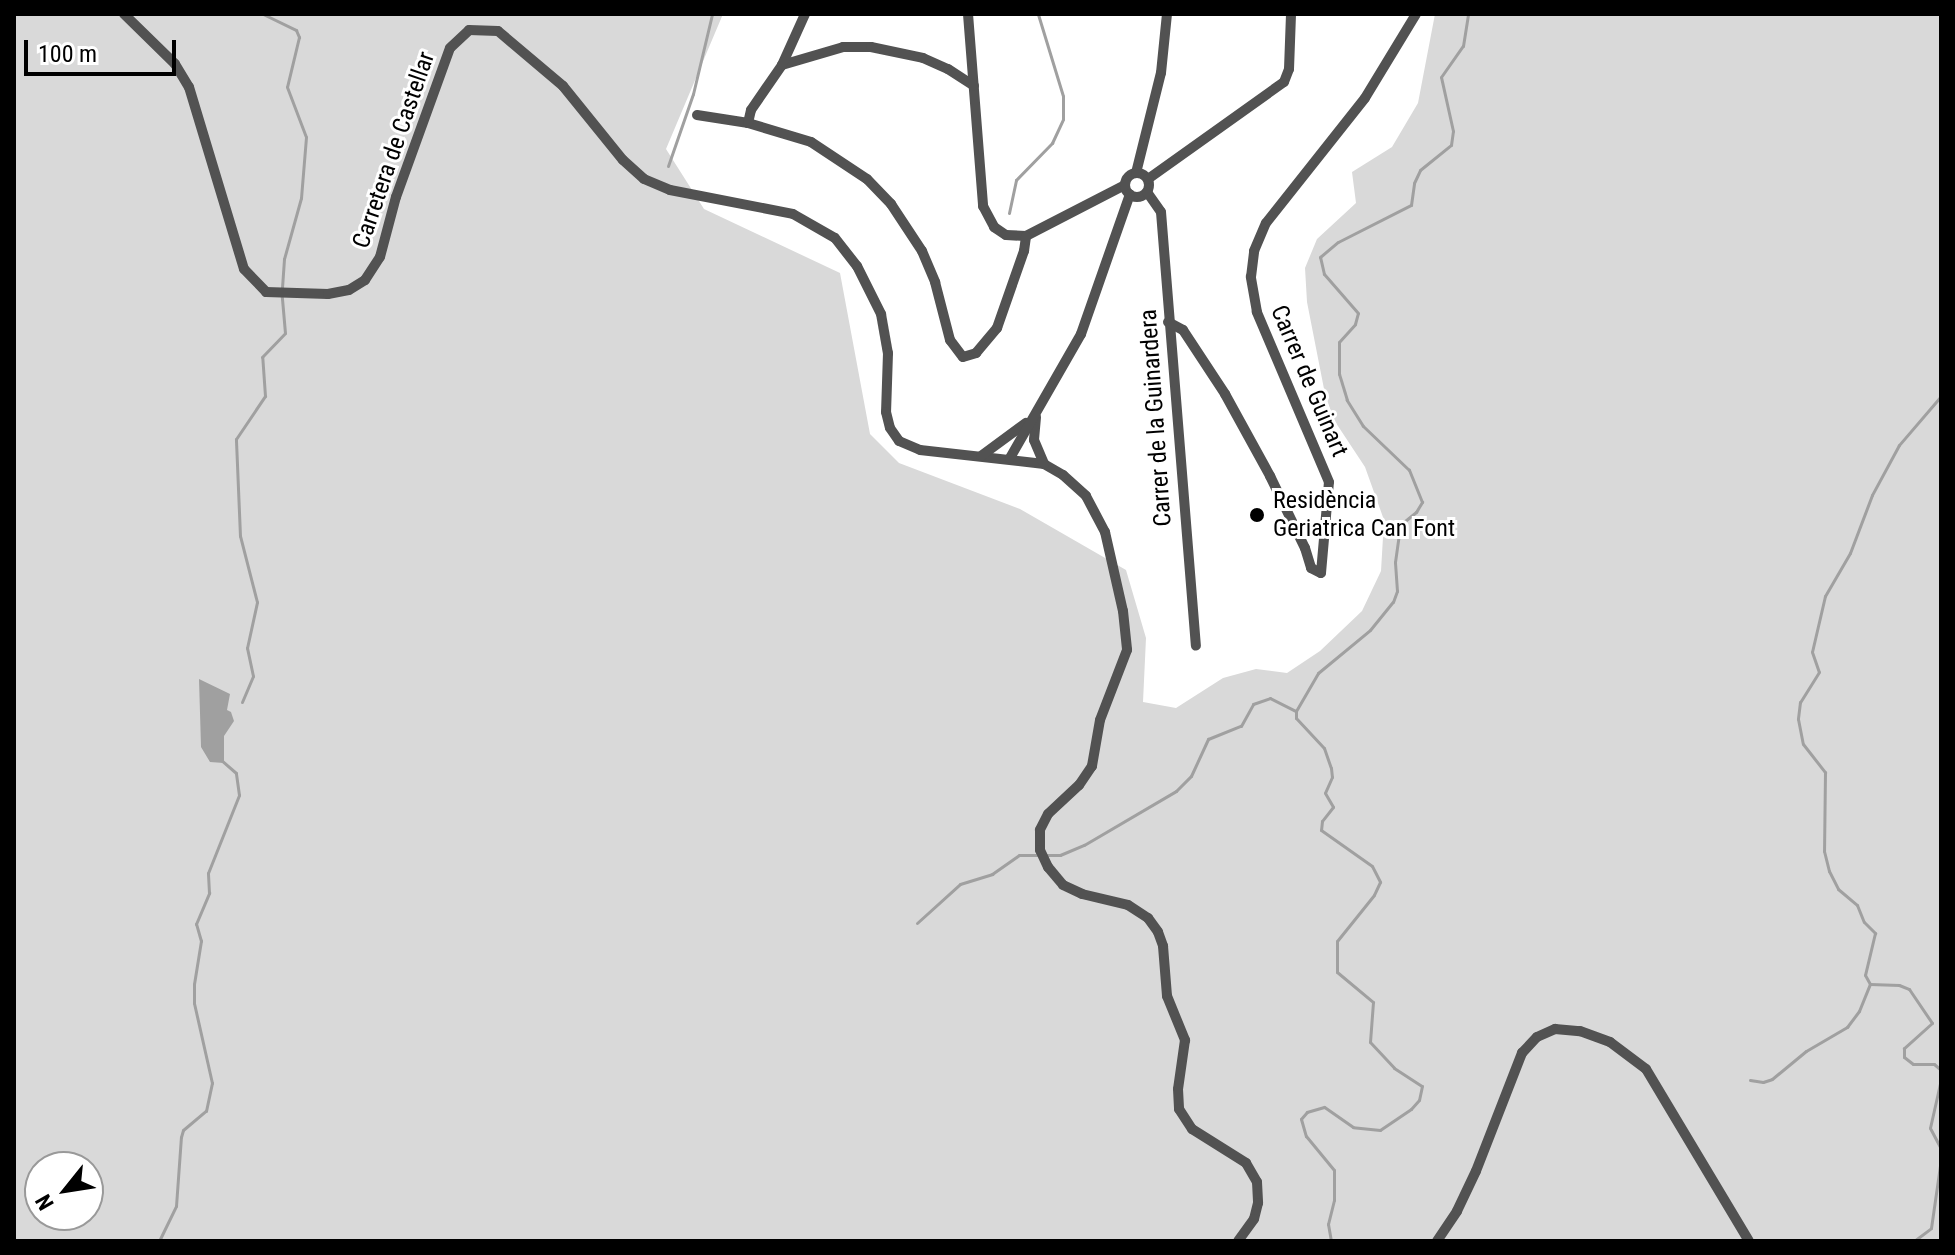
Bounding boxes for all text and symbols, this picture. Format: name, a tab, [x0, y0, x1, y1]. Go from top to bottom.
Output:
scale bar	[28, 24, 180, 74]
text: 100 m	[38, 40, 97, 68]
street label: Carretera de Castellar	[347, 48, 441, 252]
street label: Carrer de Guinart	[1264, 301, 1354, 461]
street label: Carrer de la Guinardera	[1134, 308, 1178, 528]
place label: Residència Geriatrica Can Font	[1273, 487, 1455, 543]
marker: Residència Geriatrica Can Font	[1248, 506, 1266, 524]
north arrow	[24, 1151, 104, 1231]
text: N	[30, 1190, 59, 1214]

